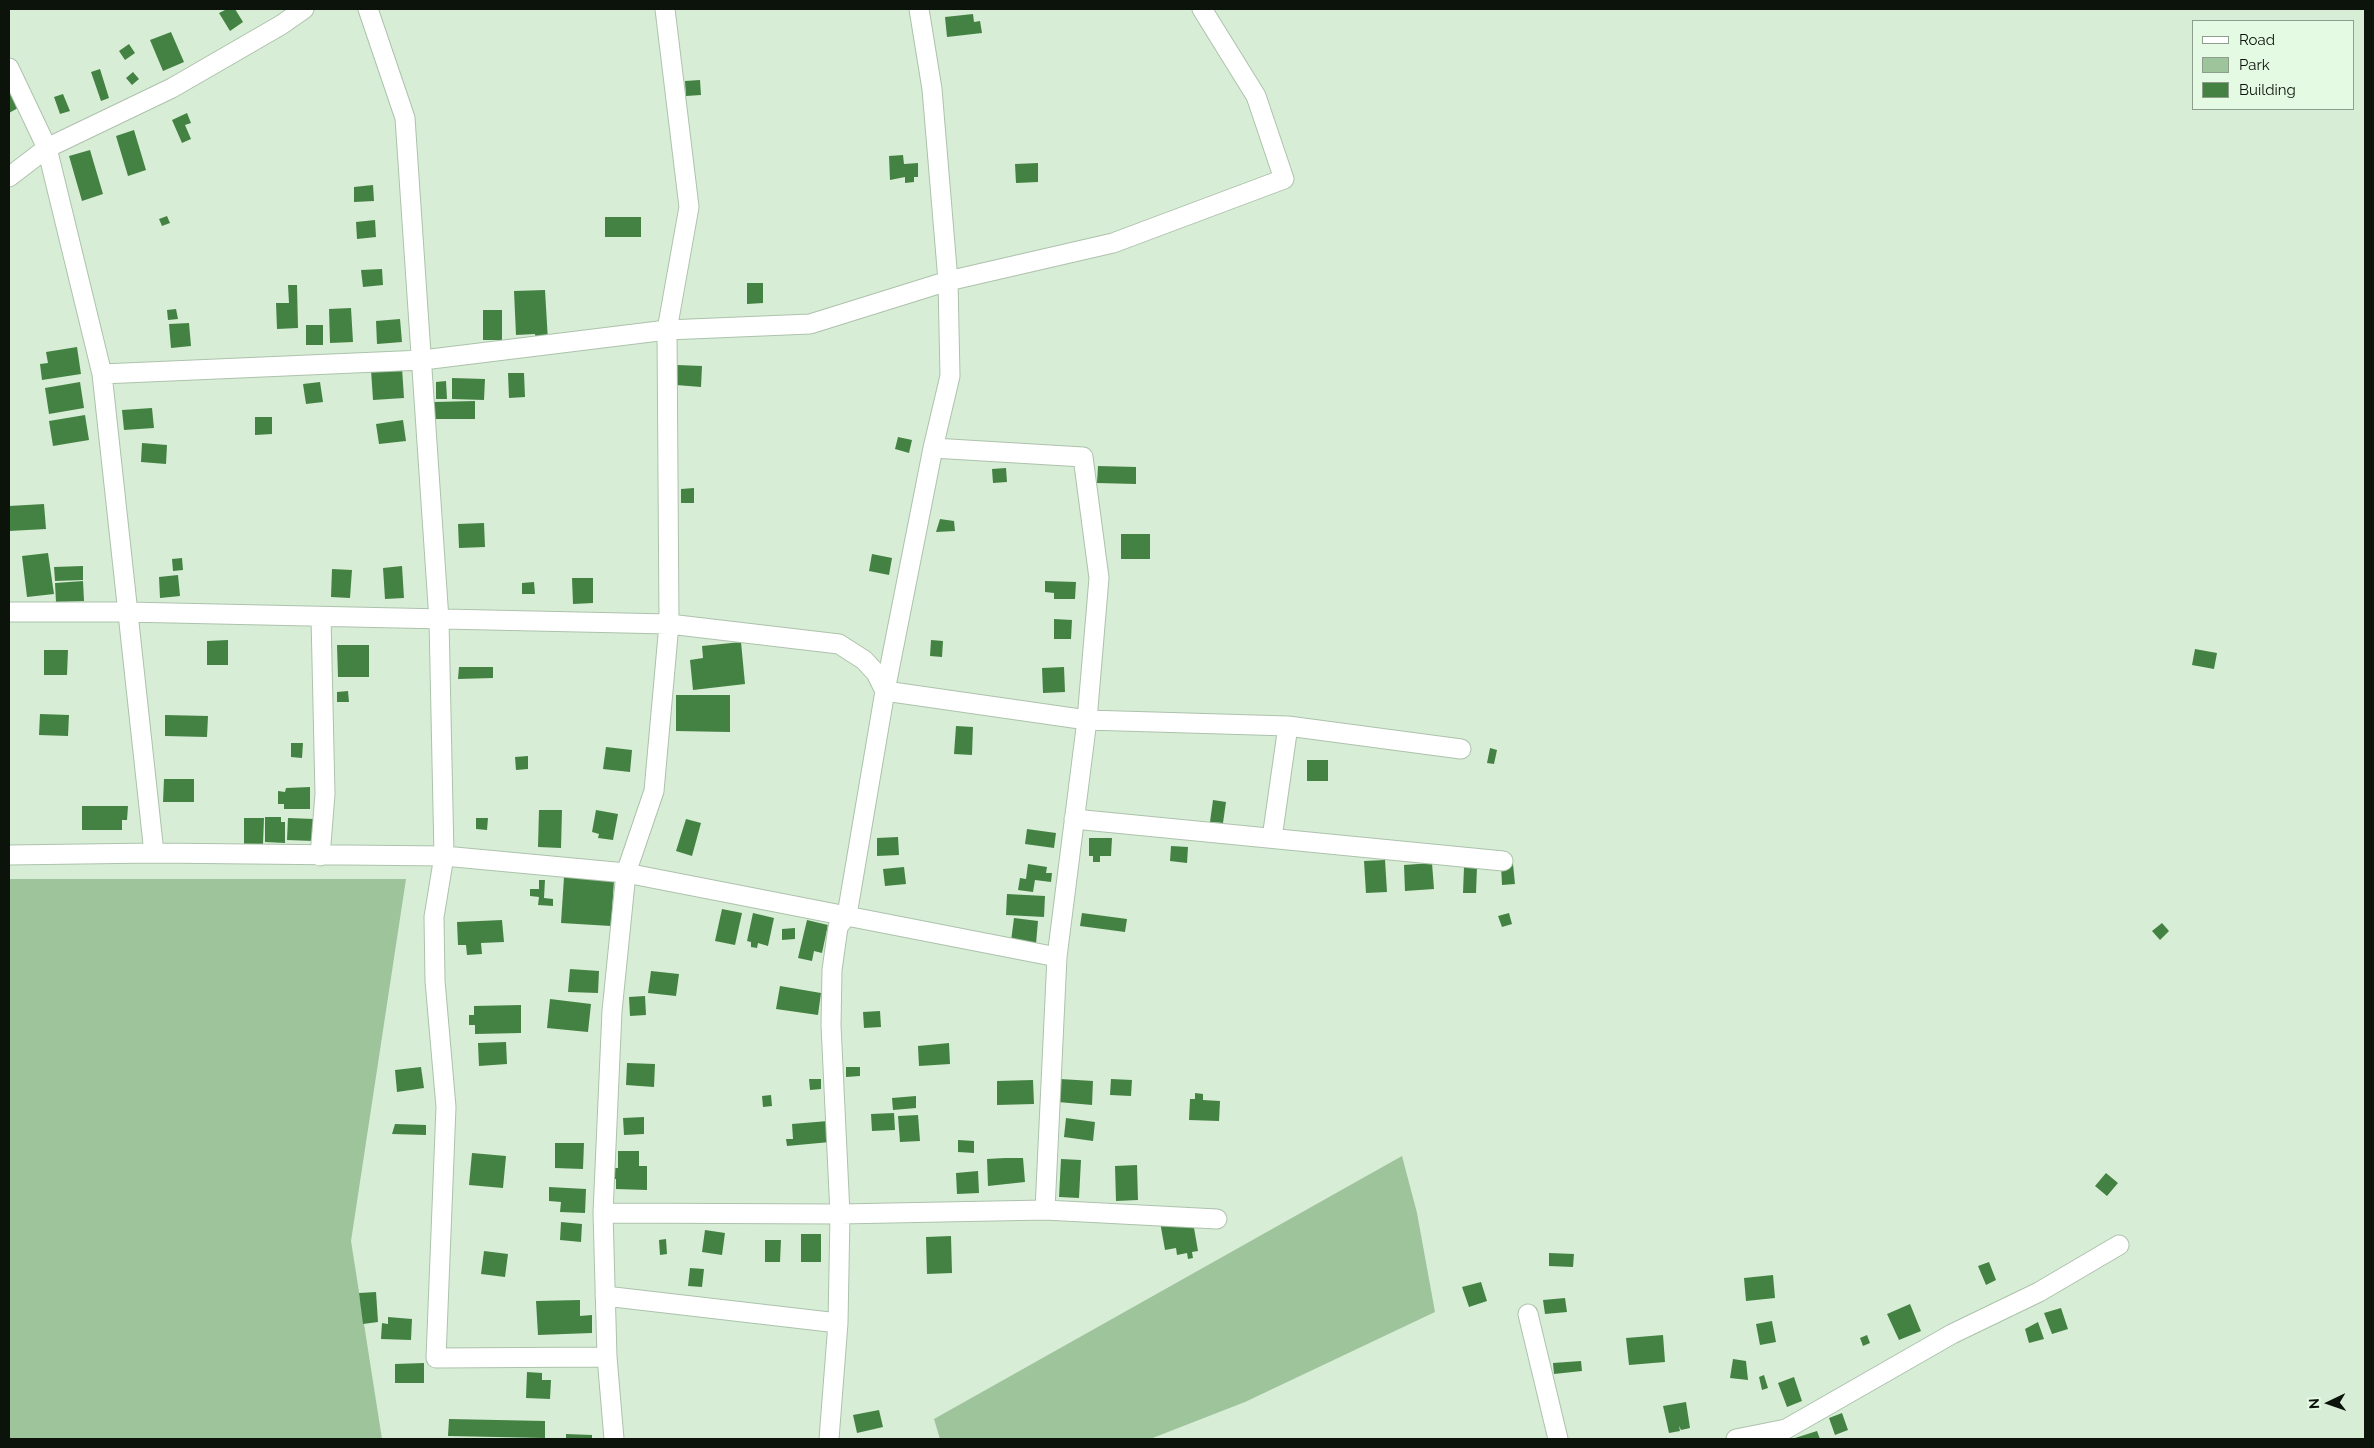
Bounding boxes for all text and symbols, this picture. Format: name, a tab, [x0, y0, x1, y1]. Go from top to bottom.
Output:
legend	[2192, 20, 2354, 110]
text: Road	[2239, 31, 2275, 49]
text: Park	[2239, 56, 2270, 74]
text: Building	[2239, 81, 2296, 99]
north arrow	[2304, 1378, 2354, 1428]
text: N	[2306, 1398, 2322, 1410]

